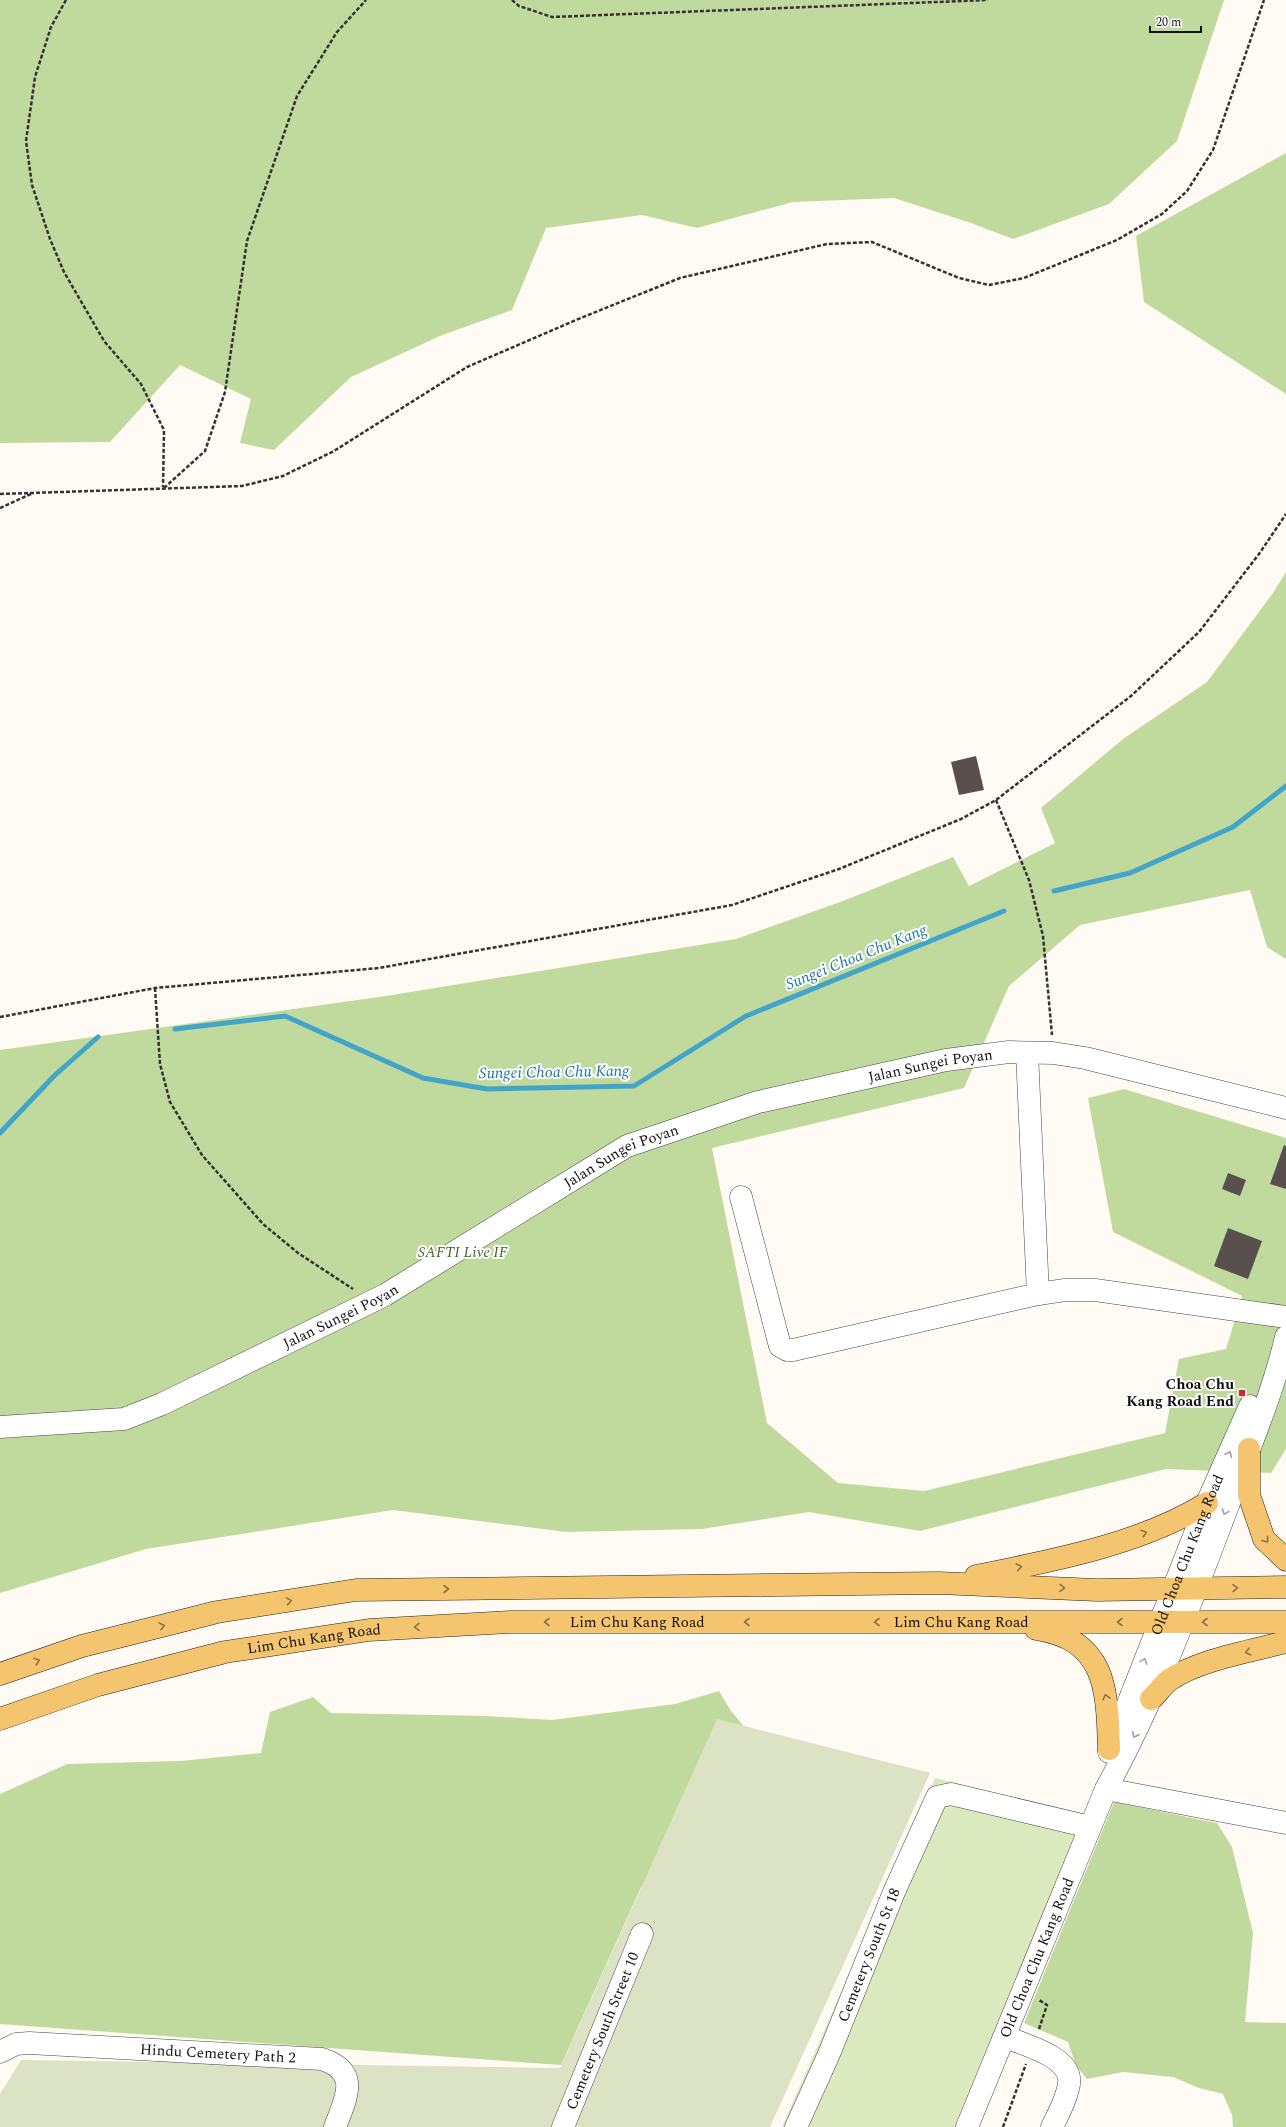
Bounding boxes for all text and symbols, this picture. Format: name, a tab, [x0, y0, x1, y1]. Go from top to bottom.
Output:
scale bar	[1150, 8, 1201, 34]
text: 20 m	[1156, 13, 1181, 32]
water label: Sungei Choa Chu Kang	[782, 917, 931, 996]
street label: Jalan Sungei Poyan	[866, 1043, 994, 1089]
water label: Sungei Choa Chu Kang	[479, 1059, 630, 1085]
street label: Jalan Sungei Poyan	[559, 1118, 682, 1194]
park label: SAFTI Live IF	[418, 1241, 508, 1264]
street label: Jalan Sungei Poyan	[279, 1278, 403, 1355]
place label: Choa Chu Kang Road End	[1126, 1373, 1234, 1413]
marker: Choa Chu Kang Road End	[1237, 1388, 1247, 1398]
one-way arrow	[1224, 1451, 1232, 1458]
street label: Old Choa Chu Kang Road	[1144, 1471, 1230, 1639]
one-way arrow	[1222, 1508, 1230, 1515]
one-way arrow	[1140, 1529, 1147, 1538]
one-way arrow	[1261, 1536, 1268, 1543]
one-way arrow	[1016, 1564, 1022, 1572]
one-way arrow	[1059, 1584, 1065, 1592]
one-way arrow	[1232, 1584, 1238, 1592]
one-way arrow	[443, 1585, 449, 1593]
one-way arrow	[286, 1597, 292, 1605]
street label: Lim Chu Kang Road	[570, 1611, 705, 1634]
street label: Lim Chu Kang Road	[894, 1611, 1029, 1634]
street label: Lim Chu Kang Road	[246, 1618, 382, 1660]
one-way arrow	[544, 1618, 550, 1626]
one-way arrow	[744, 1618, 750, 1626]
one-way arrow	[874, 1618, 880, 1626]
one-way arrow	[1117, 1618, 1123, 1626]
one-way arrow	[1202, 1618, 1208, 1626]
one-way arrow	[158, 1622, 165, 1631]
one-way arrow	[414, 1623, 420, 1632]
one-way arrow	[1245, 1647, 1251, 1655]
one-way arrow	[33, 1657, 40, 1666]
one-way arrow	[1139, 1657, 1147, 1664]
one-way arrow	[1102, 1693, 1110, 1700]
one-way arrow	[1132, 1730, 1140, 1738]
street label: Old Choa Chu Kang Road	[993, 1874, 1080, 2042]
street label: Cemetery South St 18	[832, 1884, 906, 2025]
street label: Cemetery South Street 10	[560, 1948, 645, 2113]
street label: Hindu Cemetery Path 2	[139, 2038, 296, 2069]

